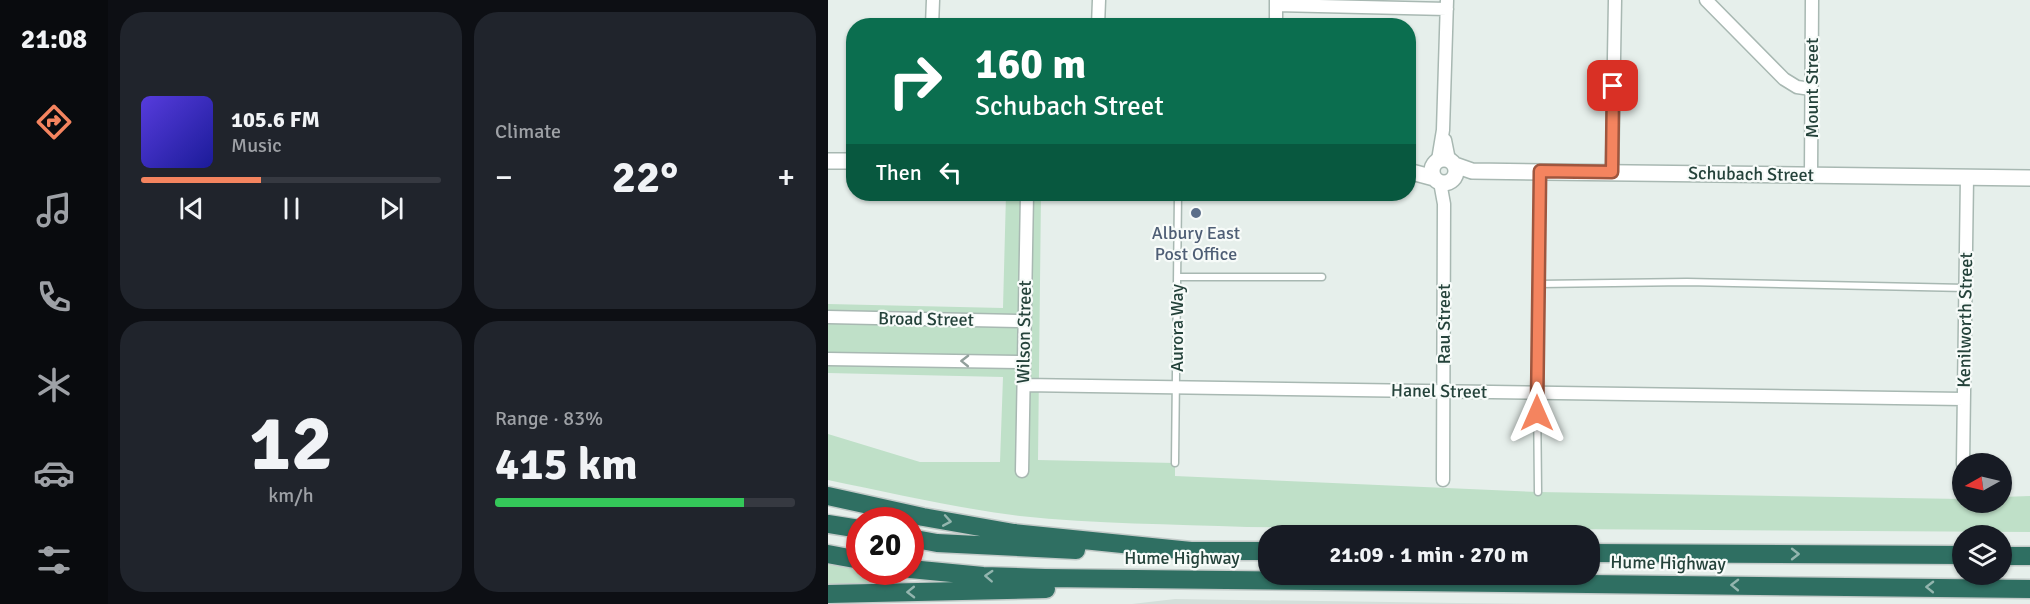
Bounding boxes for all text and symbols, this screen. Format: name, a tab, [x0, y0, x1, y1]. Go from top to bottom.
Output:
text: 21:08	[21, 23, 87, 56]
street label: Mount Street	[1801, 38, 1823, 138]
text: 160 m	[975, 39, 1086, 90]
icon: right	[876, 42, 954, 120]
pin	[1587, 60, 1638, 111]
icon: arrive	[1596, 69, 1629, 102]
text: Schubach Street	[975, 90, 1164, 123]
icon: directions	[33, 101, 75, 143]
text: 105.6 FM	[231, 106, 320, 133]
text: Climate	[495, 119, 561, 144]
text: Music	[231, 133, 282, 158]
text: 22°	[612, 150, 678, 205]
icon: left	[934, 156, 967, 189]
text: −	[495, 157, 513, 198]
text: +	[777, 157, 795, 198]
text: Then	[876, 159, 922, 186]
street label: Schubach Street	[1688, 162, 1814, 186]
icon: music	[33, 189, 75, 231]
icon: previous	[175, 192, 208, 225]
icon: pause	[275, 192, 308, 225]
icon: next	[375, 192, 408, 225]
marker: Albury East Post Office	[1189, 206, 1203, 220]
place label: Albury East Post Office	[1152, 222, 1240, 265]
street label: Kenilworth Street	[1953, 252, 1977, 388]
icon: phone	[33, 276, 75, 318]
street label: Wilson Street	[1012, 280, 1036, 384]
street label: Aurora Way	[1166, 283, 1188, 372]
street label: Rau Street	[1433, 284, 1455, 364]
street label: Broad Street	[878, 307, 974, 331]
one-way arrow	[961, 355, 970, 367]
icon: climate	[33, 364, 75, 406]
street label: Hanel Street	[1391, 379, 1487, 403]
position arrow	[1505, 381, 1569, 445]
text: 12	[249, 396, 333, 492]
text: Range · 83%	[495, 406, 603, 431]
text: 415 km	[495, 437, 638, 492]
icon: car	[33, 452, 75, 494]
north arrow	[1952, 453, 2012, 513]
map controls	[1952, 453, 2012, 585]
text: km/h	[268, 483, 314, 508]
speed limit sign: 20	[846, 507, 924, 585]
one-way arrow	[942, 515, 952, 527]
button: layers	[1952, 525, 2012, 585]
icon: filters	[33, 539, 75, 581]
text: 21:09 · 1 min · 270 m	[1329, 541, 1529, 568]
street label: Hume Highway	[1124, 547, 1240, 569]
one-way arrow	[1791, 547, 1800, 560]
street label: Hume Highway	[1610, 551, 1727, 575]
one-way arrow	[984, 570, 993, 583]
one-way arrow	[1730, 579, 1739, 591]
one-way arrow	[1925, 581, 1934, 594]
one-way arrow	[907, 586, 916, 599]

